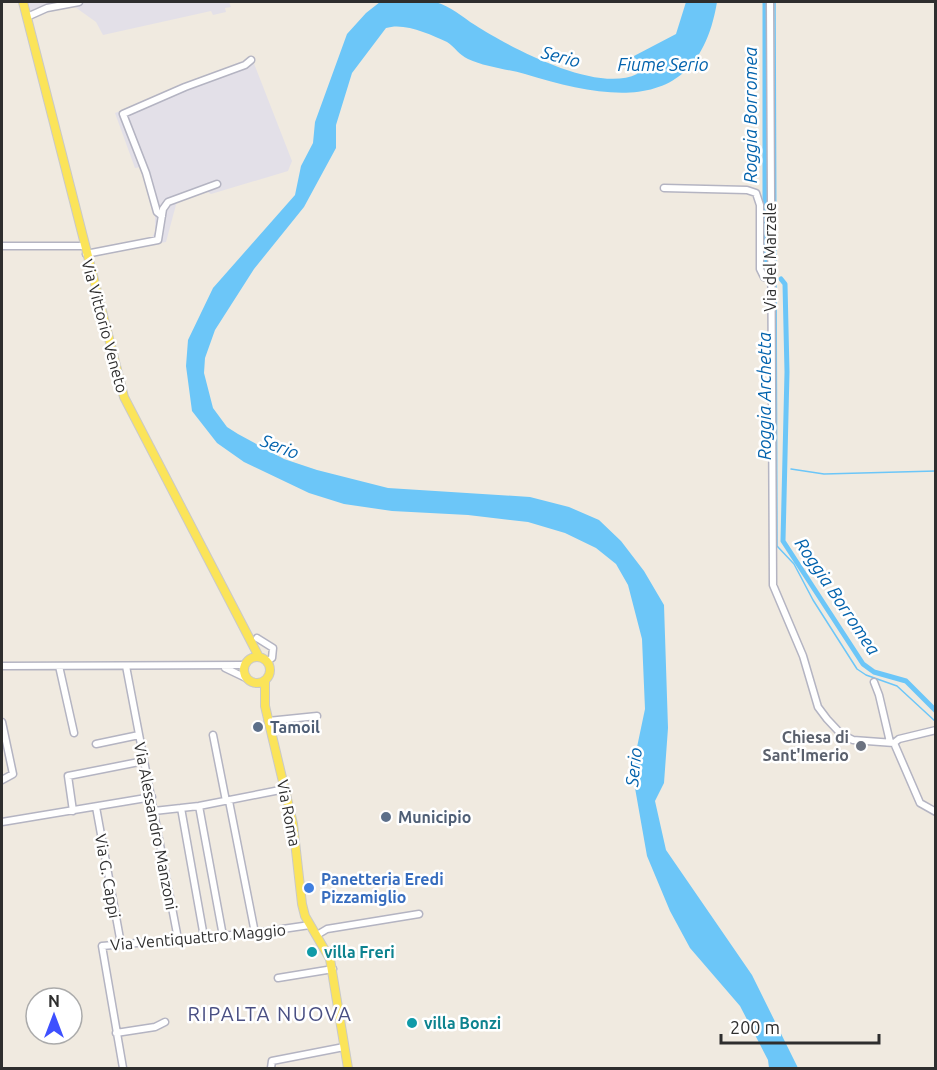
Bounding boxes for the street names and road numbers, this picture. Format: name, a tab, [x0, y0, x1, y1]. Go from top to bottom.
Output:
street label: Via del Marzale	[761, 202, 779, 312]
street label: Via Vittorio Veneto	[78, 257, 132, 395]
street label: Via Alessandro Manzoni	[131, 741, 181, 911]
street label: Via Roma	[274, 778, 304, 848]
street label: Via G. Cappi	[92, 832, 124, 920]
street label: Via Ventiquattro Maggio	[109, 920, 287, 954]

